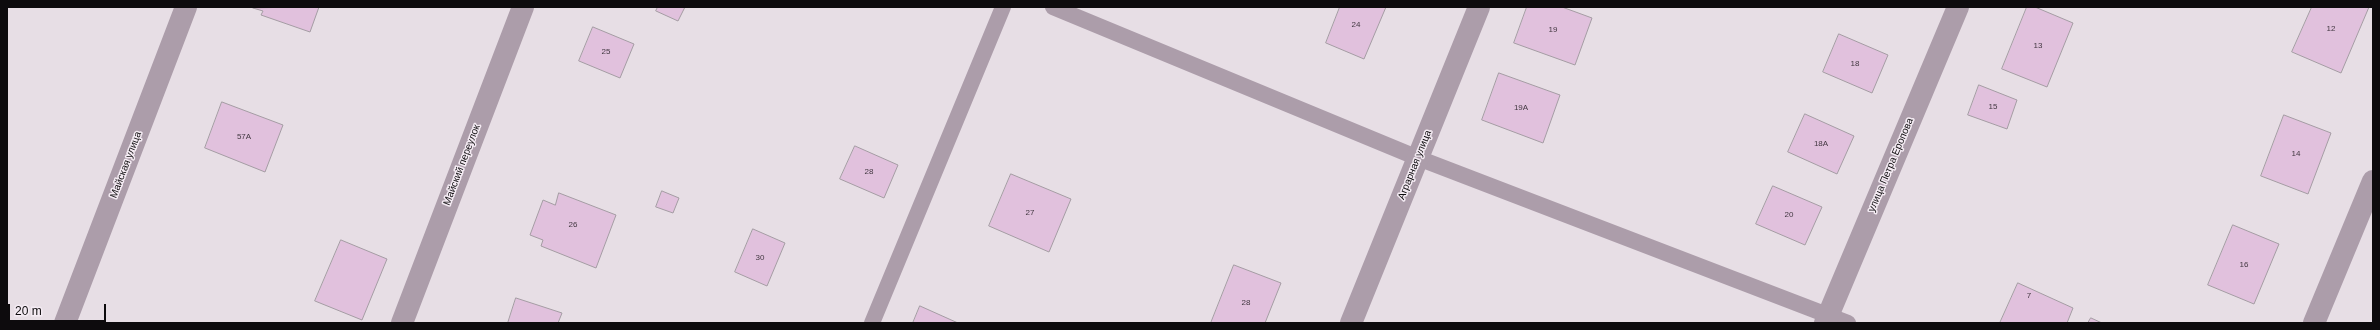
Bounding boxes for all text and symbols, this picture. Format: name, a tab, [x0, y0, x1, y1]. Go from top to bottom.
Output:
house number: 24	[1352, 20, 1360, 30]
house number: 12	[2327, 24, 2335, 34]
house number: 19	[1549, 25, 1557, 35]
house number: 13	[2034, 41, 2042, 51]
house number: 25	[602, 47, 610, 57]
house number: 18	[1851, 59, 1859, 69]
house number: 15	[1989, 102, 1997, 112]
house number: 19А	[1514, 103, 1528, 113]
street label: улица Петра Еропова	[1866, 116, 1916, 214]
street label: Майский переулок	[441, 123, 483, 207]
street label: Аграрная улица	[1396, 129, 1434, 201]
street label: Майская улица	[108, 130, 144, 200]
house number: 57А	[237, 132, 251, 142]
house number: 18А	[1814, 139, 1828, 149]
house number: 14	[2292, 149, 2300, 159]
house number: 28	[865, 167, 873, 177]
house number: 27	[1026, 208, 1034, 218]
house number: 20	[1785, 210, 1793, 220]
house number: 26	[569, 220, 577, 230]
house number: 30	[756, 253, 764, 263]
house number: 16	[2240, 260, 2248, 270]
house number: 7	[2027, 291, 2031, 301]
scale bar	[10, 296, 108, 322]
house number: 28	[1242, 298, 1250, 308]
text: 20 m	[15, 304, 42, 318]

